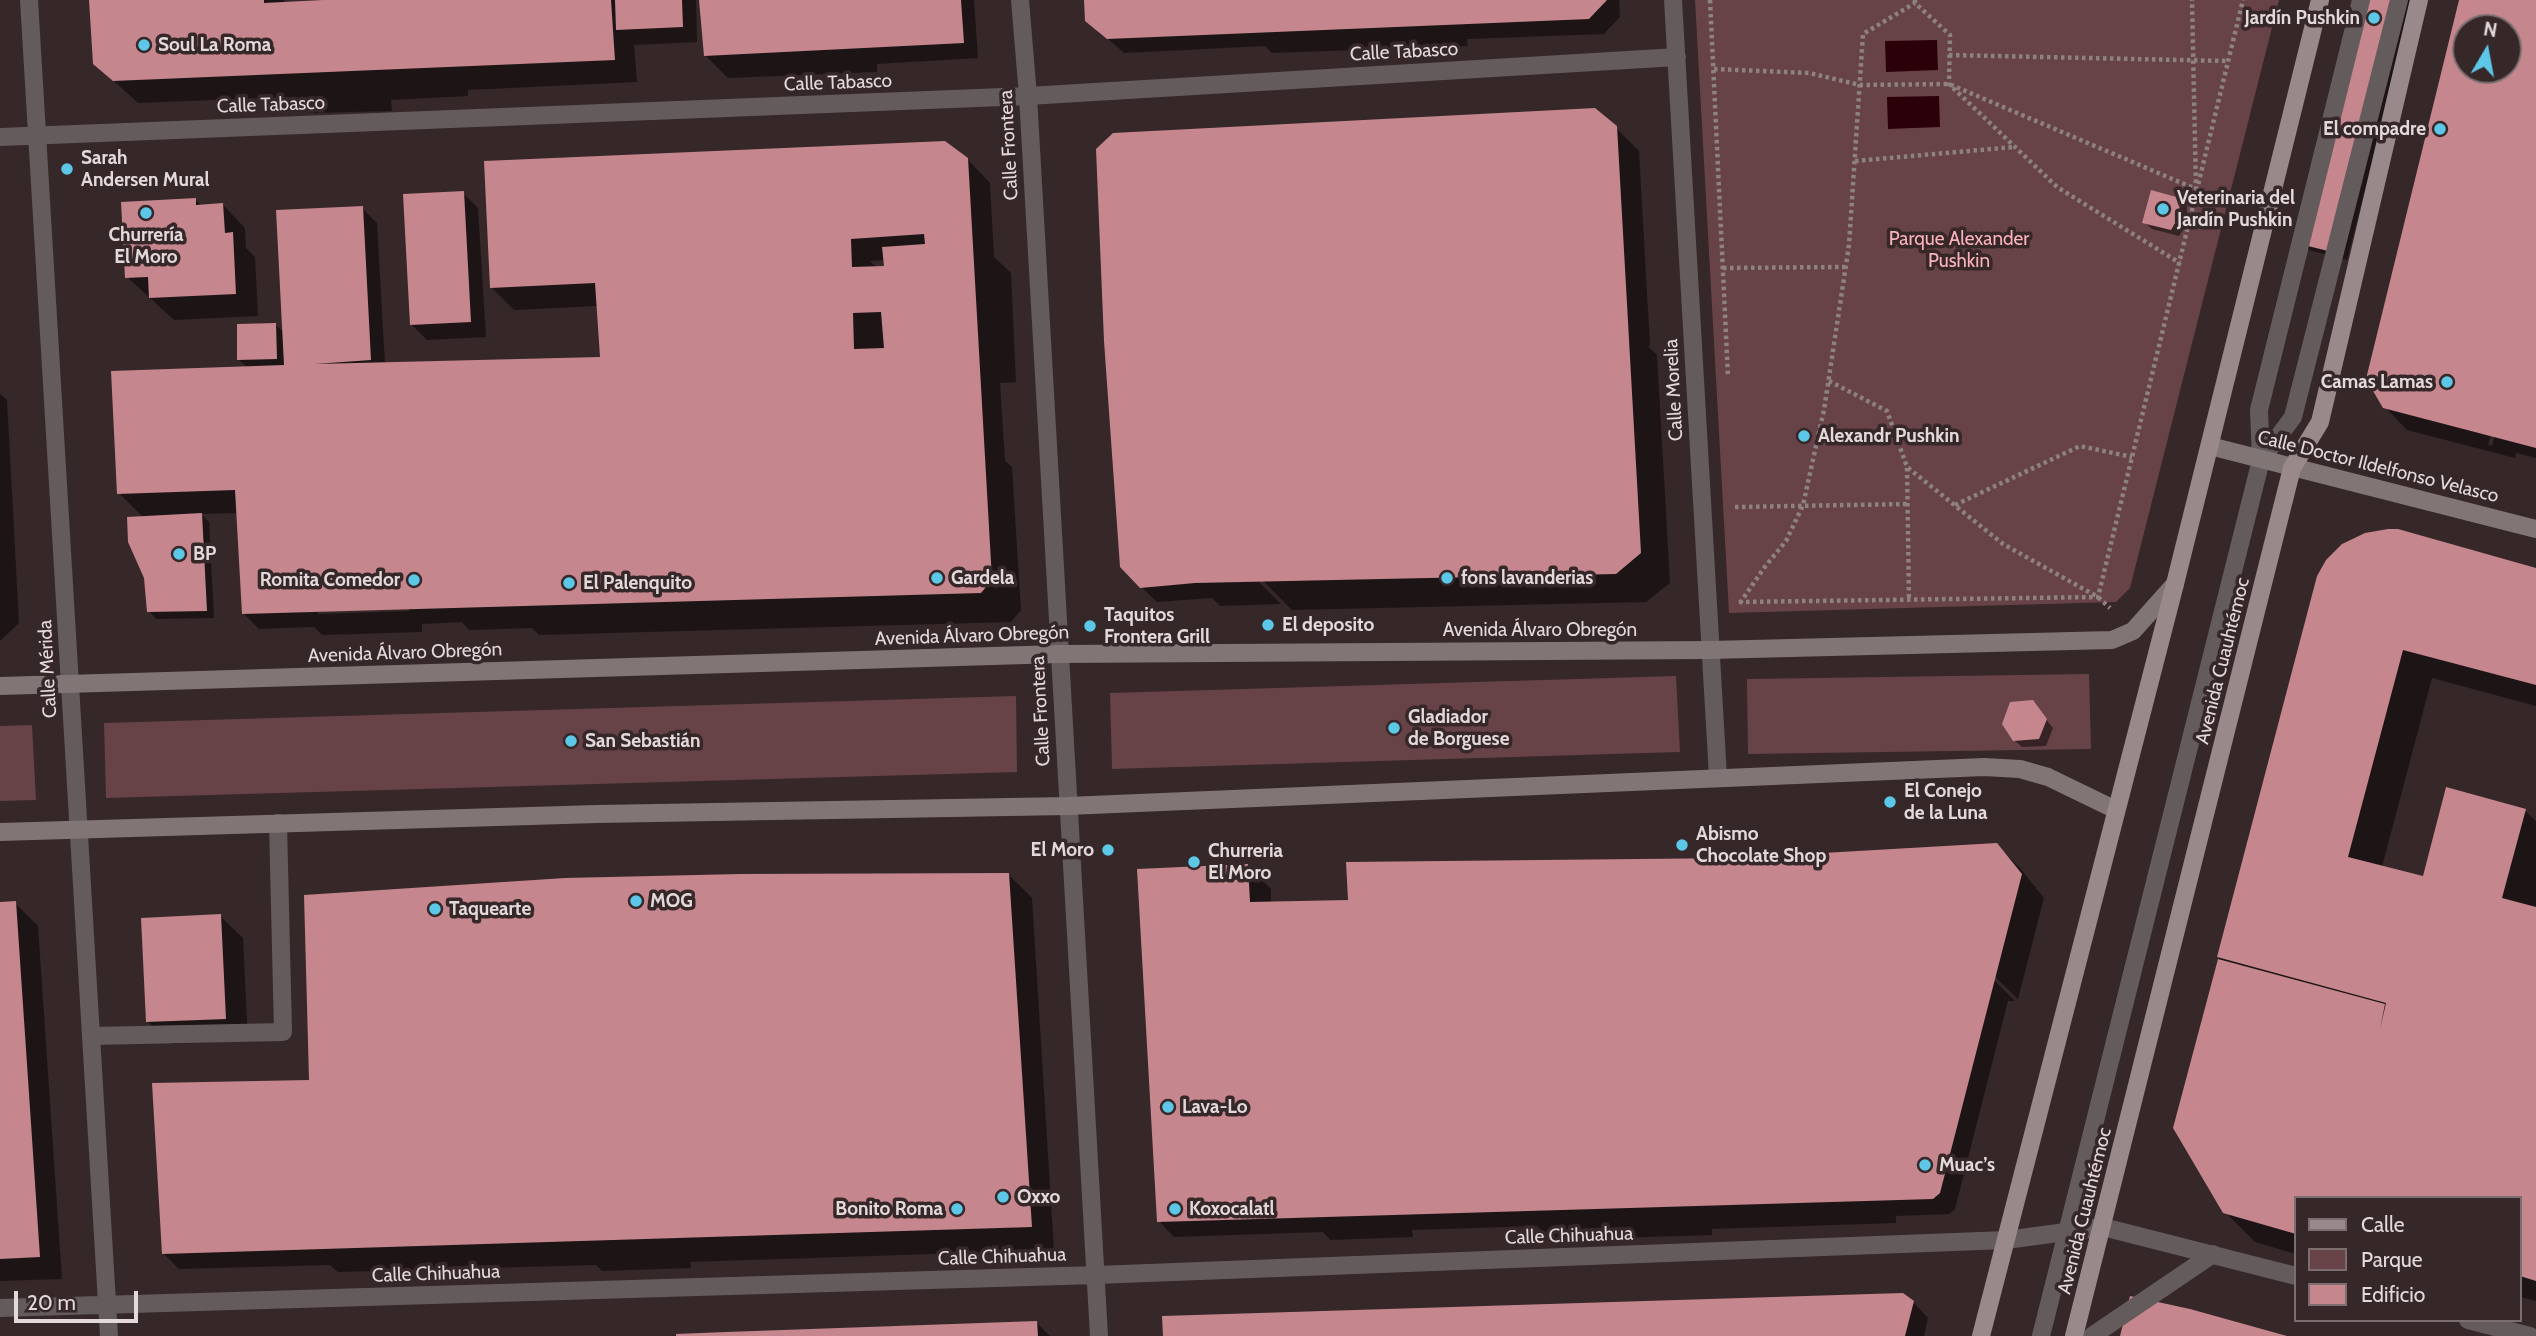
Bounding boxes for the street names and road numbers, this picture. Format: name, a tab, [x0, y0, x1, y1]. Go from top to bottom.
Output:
street label: Calle Tabasco	[1349, 38, 1459, 66]
street label: Calle Tabasco	[784, 70, 892, 96]
street label: Calle Frontera	[995, 89, 1023, 201]
street label: Calle Tabasco	[217, 92, 325, 118]
street label: Calle Morelia	[1660, 338, 1688, 442]
street label: Calle Doctor Ildelfonso Velasco	[2255, 426, 2501, 508]
street label: Avenida Cuauhtémoc	[2191, 575, 2255, 747]
street label: Calle Mérida	[34, 619, 62, 719]
street label: Avenida Álvaro Obregón	[1443, 619, 1637, 641]
street label: Avenida Álvaro Obregón	[874, 621, 1070, 651]
street label: Avenida Álvaro Obregón	[307, 638, 503, 668]
street label: Calle Frontera	[1027, 655, 1055, 767]
street label: Avenida Cuauhtémoc	[2053, 1125, 2117, 1297]
street label: Calle Chihuahua	[1504, 1222, 1634, 1250]
street label: Calle Chihuahua	[937, 1243, 1067, 1271]
street label: Calle Chihuahua	[371, 1260, 501, 1288]

